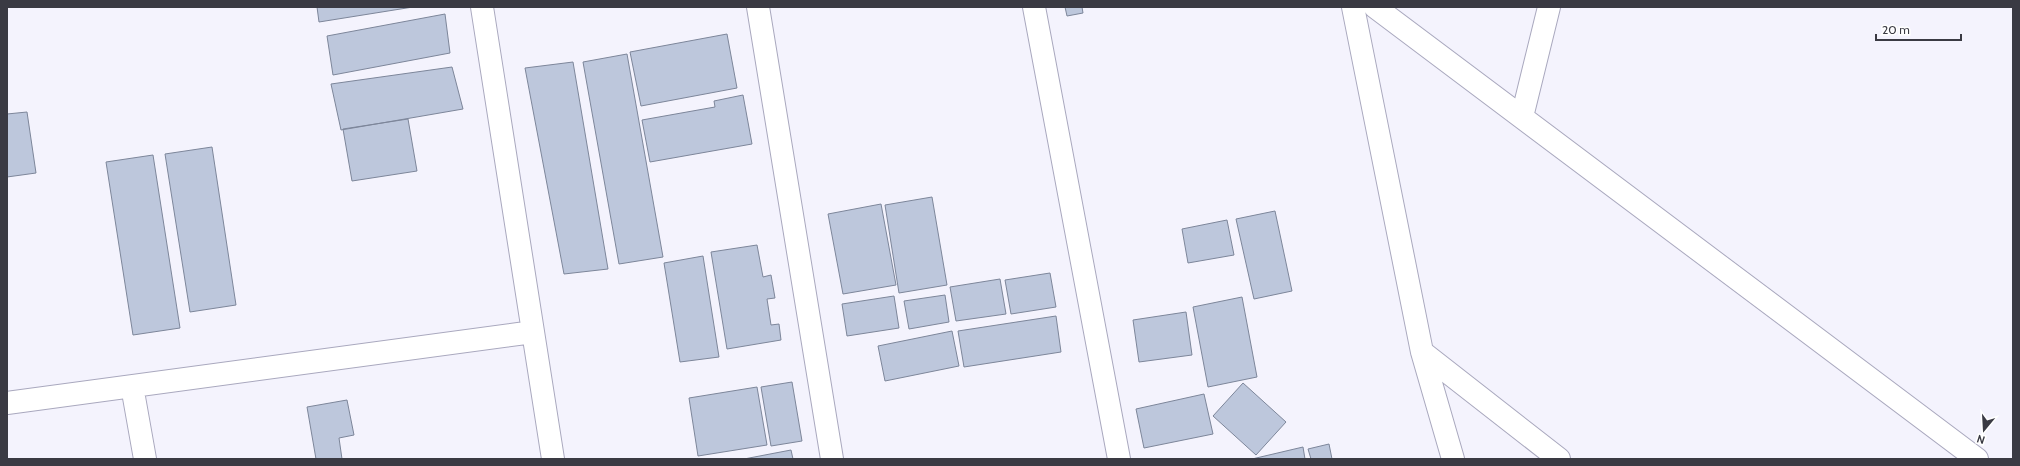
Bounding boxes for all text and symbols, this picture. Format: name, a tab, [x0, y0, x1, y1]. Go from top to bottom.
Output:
scale bar	[1876, 16, 1961, 42]
text: 20 m	[1882, 22, 1910, 37]
north arrow	[1964, 410, 2004, 450]
text: N	[1975, 432, 1987, 447]

